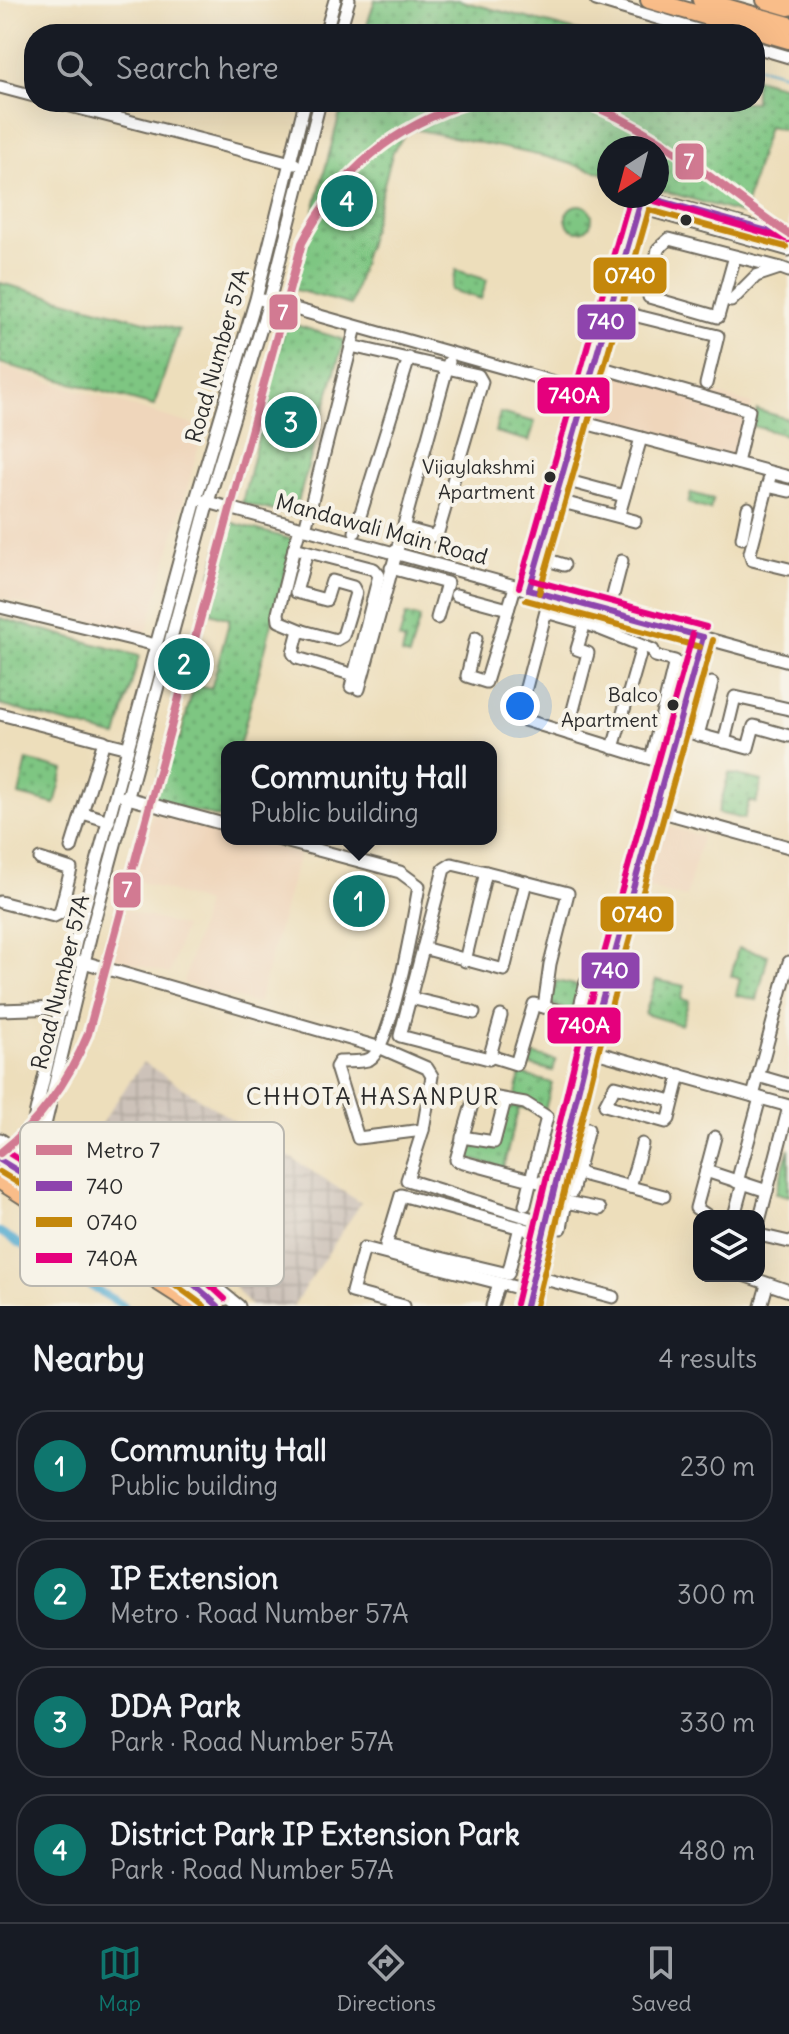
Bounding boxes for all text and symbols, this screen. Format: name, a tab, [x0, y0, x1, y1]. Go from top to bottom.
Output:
search box	[24, 24, 765, 112]
icon: search	[52, 46, 96, 90]
text: Search here	[116, 49, 279, 87]
north arrow	[597, 136, 669, 208]
line badge: 7	[674, 142, 705, 181]
text: 7	[684, 147, 695, 175]
pin: 4	[321, 171, 373, 231]
unlabelled marker	[678, 212, 694, 228]
line badge: 0740	[592, 256, 668, 295]
text: 0740	[604, 261, 656, 289]
street label: Road Number 57A	[179, 266, 255, 446]
line badge: 7	[268, 293, 299, 331]
text: 7	[278, 298, 289, 326]
line badge: 740	[576, 303, 637, 341]
text: 740	[587, 307, 625, 335]
line badge: 740A	[536, 376, 611, 415]
text: 740A	[548, 381, 600, 409]
pin: 3	[265, 392, 317, 452]
place label: Vijaylakshmi Apartment	[422, 454, 535, 504]
marker: Vijaylakshmi Apartment	[542, 469, 558, 485]
street label: Mandawali Main Road	[273, 487, 491, 571]
pin: 2	[158, 634, 210, 694]
place label: Balco Apartment	[561, 682, 658, 732]
your location	[500, 686, 540, 726]
marker: Balco Apartment	[665, 697, 681, 713]
popup	[221, 741, 497, 845]
text: Community Hall	[251, 758, 467, 796]
text: Public building	[251, 796, 419, 829]
line badge: 7	[112, 871, 142, 909]
pin: 1	[333, 871, 385, 931]
text: 7	[122, 875, 133, 903]
street label: Road Number 57A	[25, 892, 95, 1072]
line badge: 0740	[599, 895, 675, 933]
text: 0740	[611, 900, 663, 928]
line badge: 740	[580, 951, 641, 990]
text: 740	[591, 956, 629, 984]
line badge: 740A	[546, 1006, 622, 1045]
text: 740A	[558, 1011, 610, 1039]
district label: CHHOTA HASANPUR	[246, 1081, 500, 1111]
legend	[20, 1122, 284, 1286]
text: Metro 7	[86, 1136, 160, 1164]
text: 740	[86, 1172, 124, 1200]
text: 0740	[86, 1208, 138, 1236]
map controls	[693, 1210, 765, 1282]
button: layers	[693, 1210, 765, 1282]
text: 740A	[86, 1244, 138, 1272]
text: Nearby	[32, 1337, 145, 1380]
text: 4 results	[659, 1342, 757, 1375]
text: Community Hall	[110, 1431, 327, 1469]
text: 1	[55, 1450, 65, 1483]
text: 230 m	[680, 1450, 755, 1483]
text: Public building	[110, 1469, 278, 1502]
text: IP Extension	[110, 1559, 278, 1597]
text: 2	[53, 1578, 67, 1611]
text: 300 m	[677, 1578, 755, 1611]
text: Metro · Road Number 57A	[110, 1597, 409, 1630]
text: DDA Park	[110, 1687, 241, 1725]
text: 3	[53, 1706, 67, 1739]
text: 330 m	[679, 1706, 755, 1739]
text: Park · Road Number 57A	[110, 1725, 394, 1758]
text: District Park IP Extension Park	[110, 1815, 520, 1853]
text: 4	[52, 1834, 68, 1867]
text: 480 m	[679, 1834, 755, 1867]
text: Park · Road Number 57A	[110, 1853, 394, 1886]
tab: Map	[98, 1941, 142, 2017]
tab: Directions	[337, 1941, 436, 2017]
tab: Saved	[631, 1941, 691, 2017]

